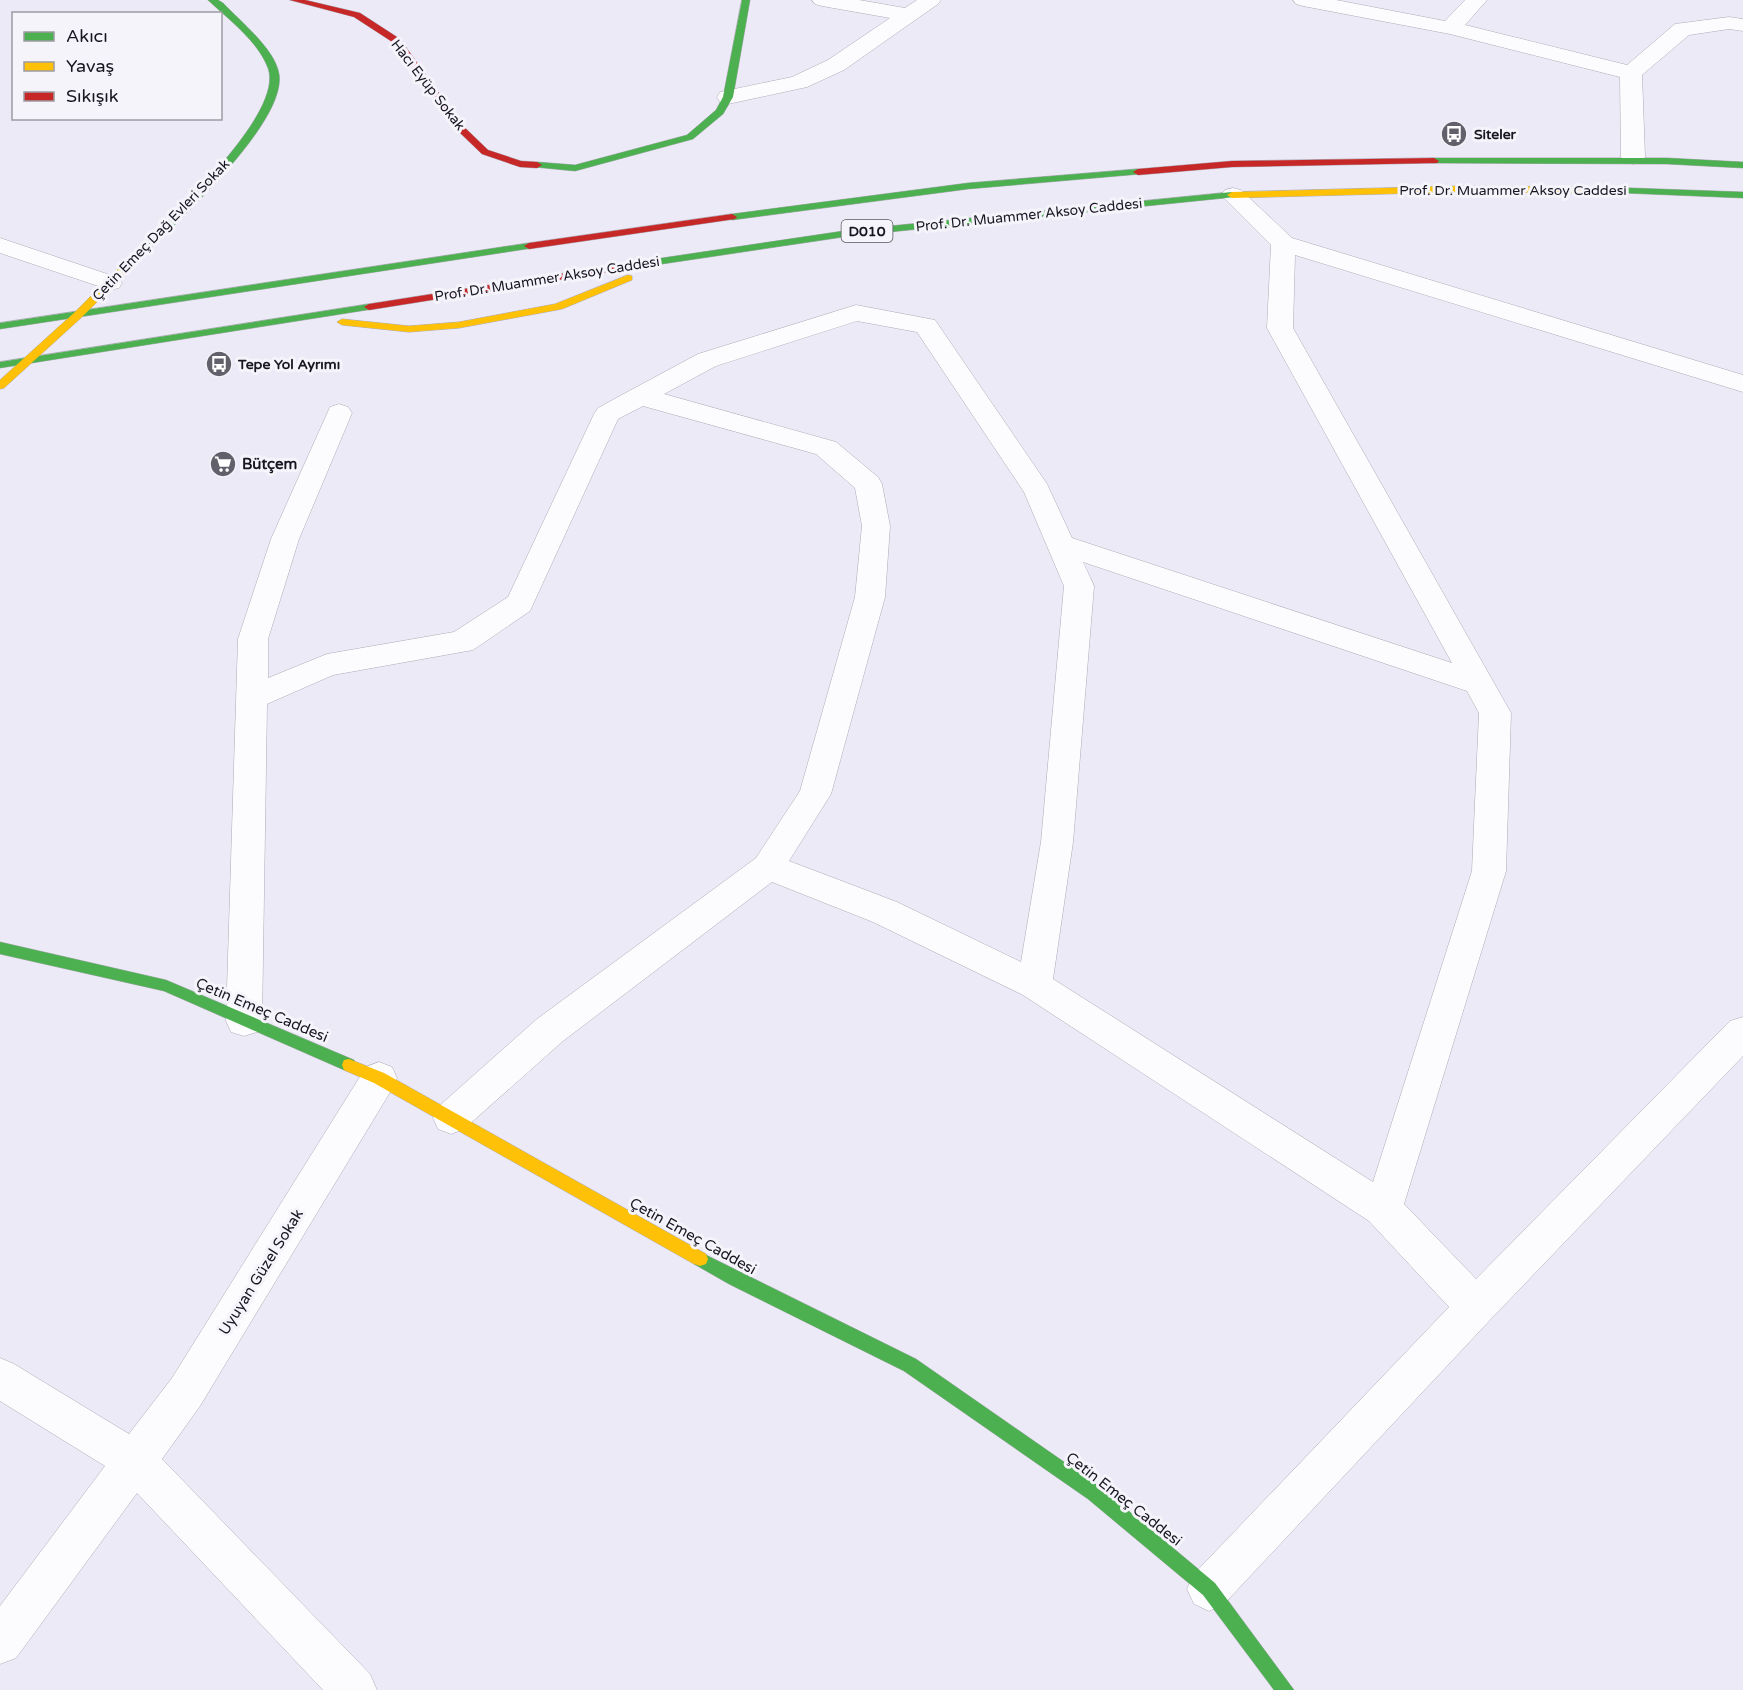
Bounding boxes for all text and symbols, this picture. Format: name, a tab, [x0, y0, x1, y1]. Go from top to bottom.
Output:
legend	[12, 12, 222, 120]
text: Akıcı	[66, 25, 108, 47]
street label: Hacı Eyüp Sokak	[387, 36, 469, 134]
text: Yavaş	[66, 55, 114, 77]
text: Sıkışık	[66, 85, 119, 107]
bus stop icon: Siteler	[1439, 119, 1469, 149]
place label: Siteler	[1474, 126, 1517, 143]
street label: Çetin Emeç Dağ Evleri Sokak	[89, 155, 233, 304]
street label: Prof. Dr. Muammer Aksoy Caddesi	[1399, 182, 1627, 199]
street label: Prof. Dr. Muammer Aksoy Caddesi	[915, 195, 1143, 235]
road number: D010	[842, 220, 892, 242]
street label: Prof. Dr. Muammer Aksoy Caddesi	[433, 253, 661, 305]
bus stop icon: Tepe Yol Ayrımı	[204, 349, 234, 379]
place label: Tepe Yol Ayrımı	[237, 356, 340, 373]
supermarket icon: Bütçem	[208, 449, 238, 479]
place label: Bütçem	[242, 455, 297, 474]
street label: Çetin Emeç Caddesi	[193, 974, 331, 1046]
street label: Çetin Emeç Caddesi	[627, 1194, 759, 1278]
street label: Uyuyan Güzel Sokak	[215, 1206, 307, 1338]
street label: Çetin Emeç Caddesi	[1063, 1448, 1185, 1550]

